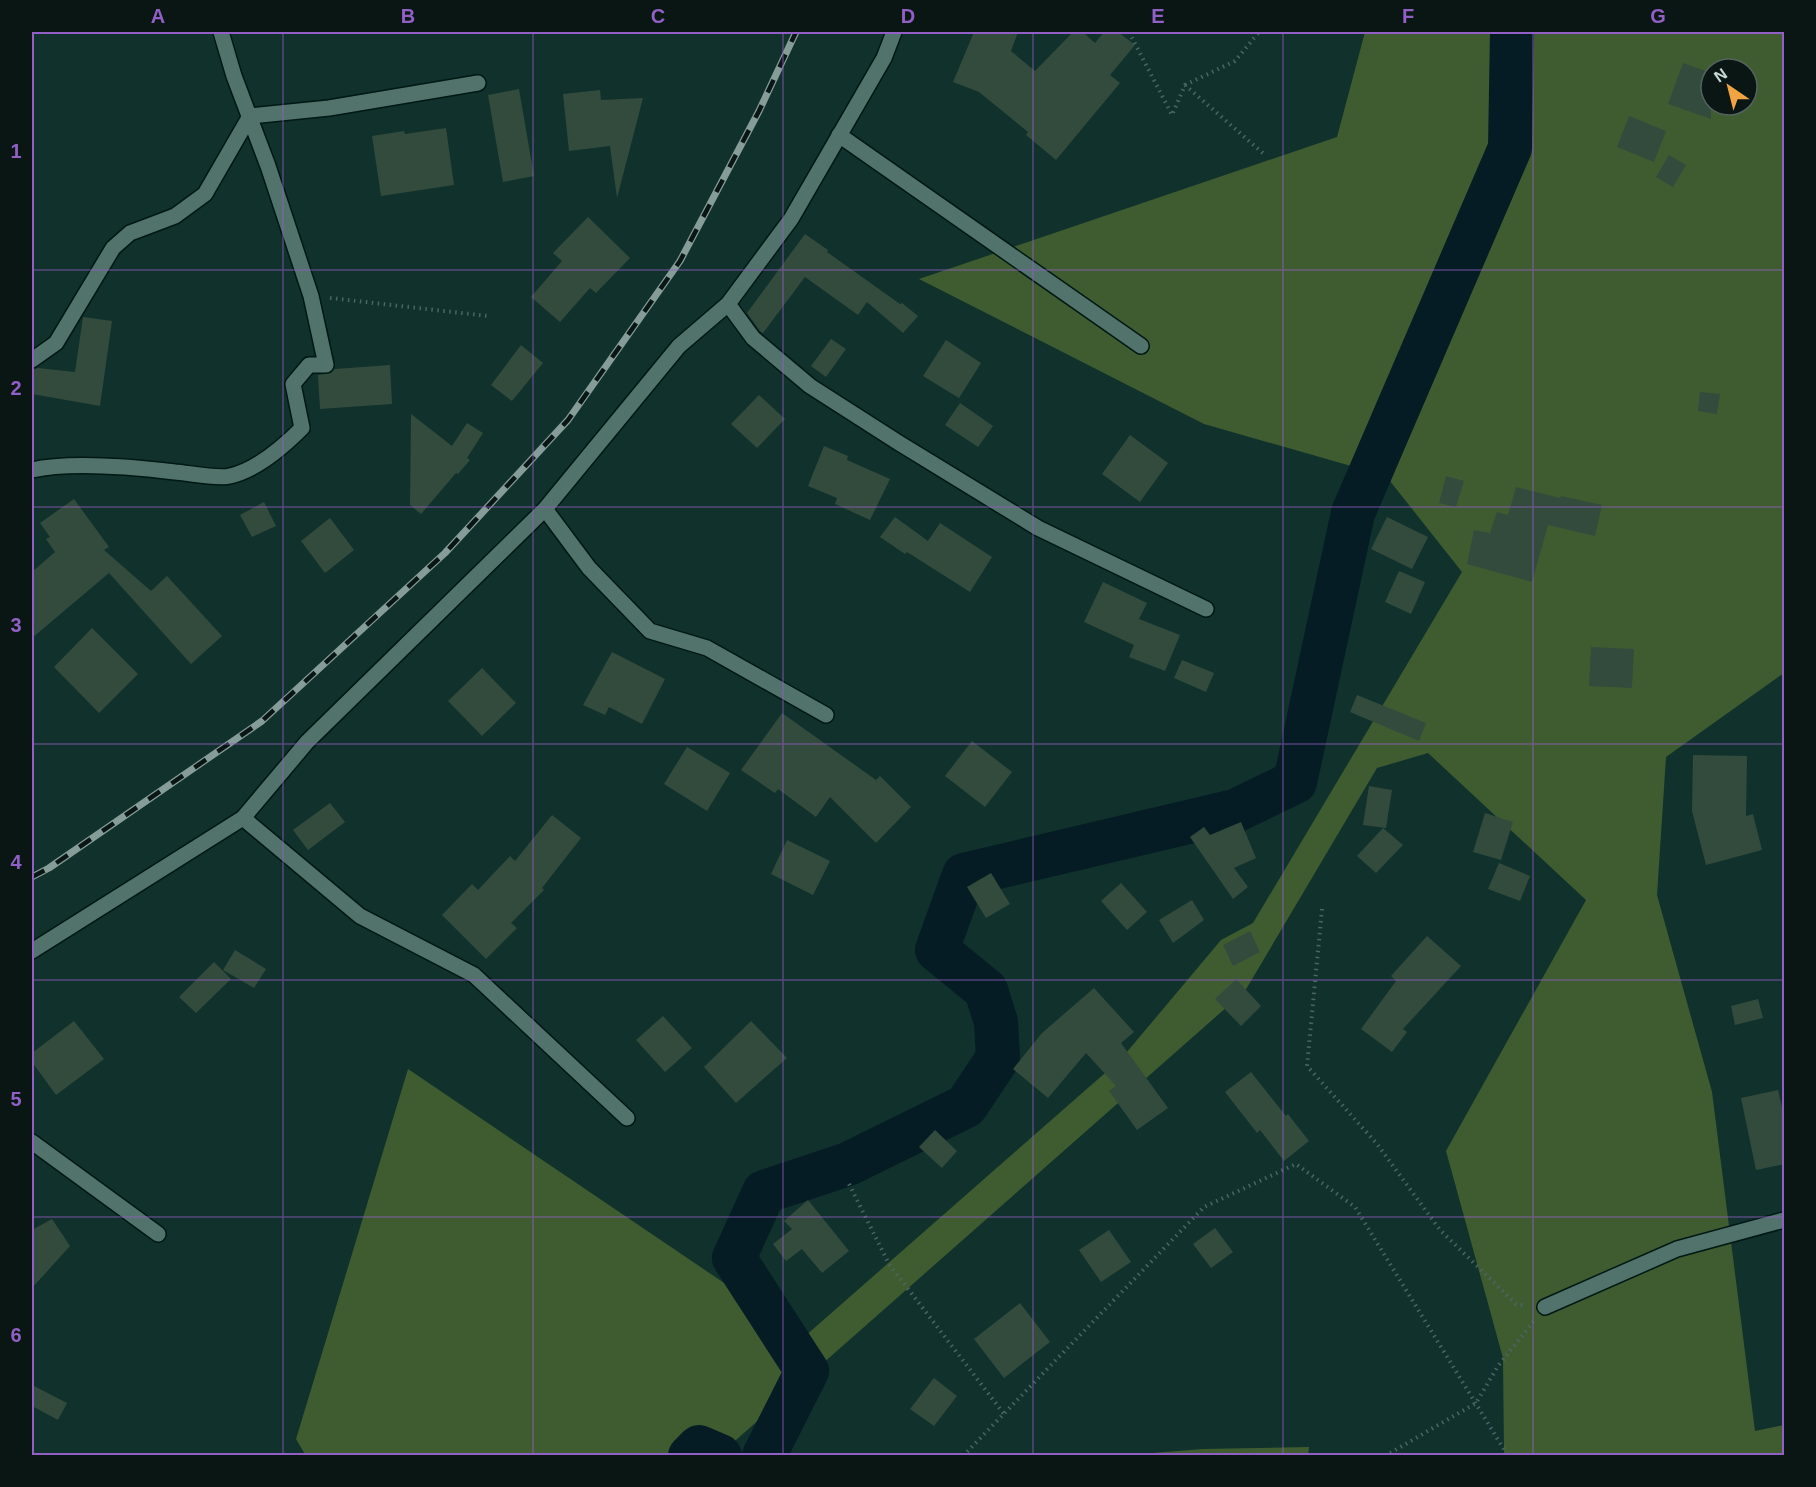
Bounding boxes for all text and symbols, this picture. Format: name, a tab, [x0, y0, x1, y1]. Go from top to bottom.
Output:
text: A	[151, 5, 165, 27]
text: B	[401, 5, 415, 27]
text: C	[651, 5, 665, 27]
text: D	[901, 5, 915, 27]
text: E	[1151, 5, 1165, 27]
text: F	[1402, 5, 1414, 27]
text: G	[1650, 5, 1666, 27]
north arrow	[1699, 57, 1759, 117]
text: N	[1711, 65, 1730, 85]
text: 1	[10, 140, 22, 162]
text: 2	[10, 377, 22, 399]
text: 3	[10, 614, 22, 636]
text: 4	[10, 851, 22, 873]
text: 5	[10, 1088, 22, 1110]
text: 6	[10, 1324, 22, 1346]

